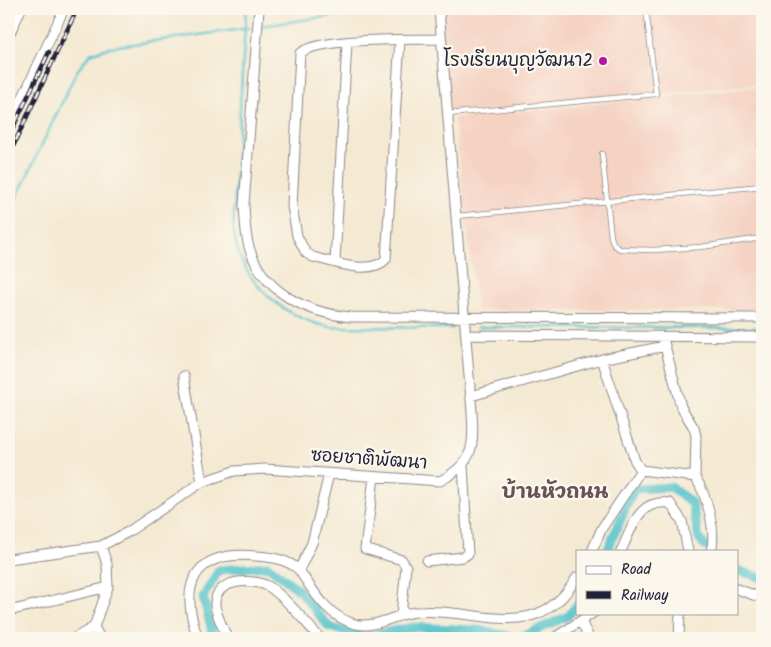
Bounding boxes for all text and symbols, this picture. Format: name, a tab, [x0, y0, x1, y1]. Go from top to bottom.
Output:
place label: โรงเรียนบุญวัฒนา2	[444, 47, 593, 76]
marker: โรงเรียนบุญวัฒนา2	[597, 55, 609, 67]
street label: ซอยชาติพัฒนา	[310, 441, 428, 479]
district label: บ้านหัวถนน	[502, 477, 609, 509]
legend	[576, 550, 738, 614]
text: Road	[621, 558, 652, 582]
text: Railway	[621, 584, 669, 608]

